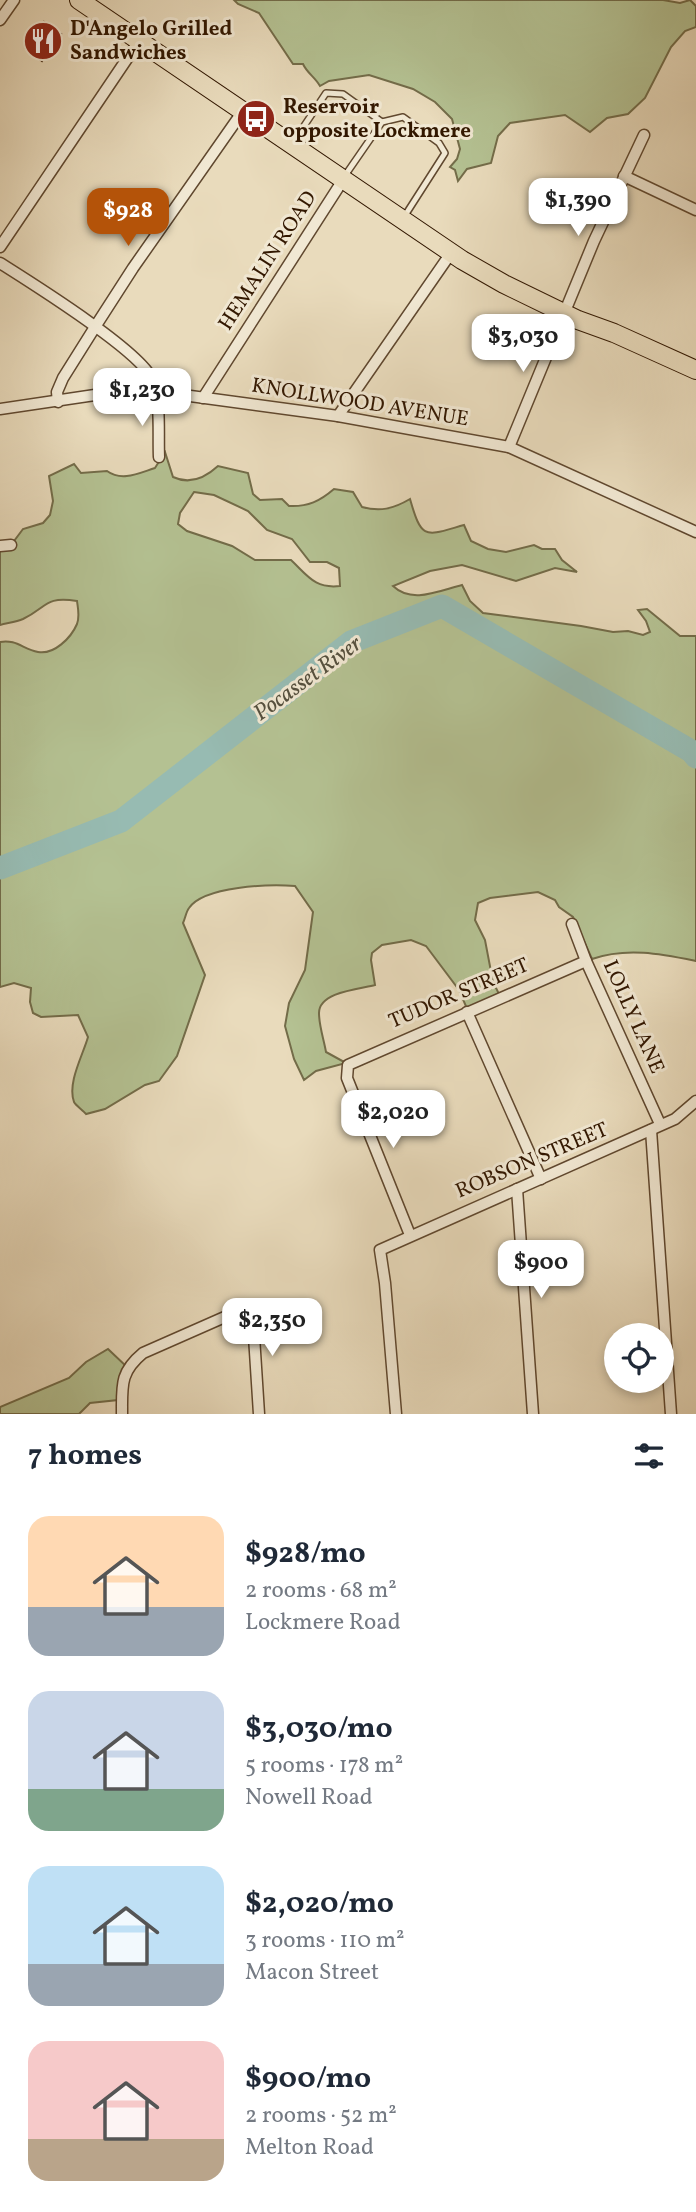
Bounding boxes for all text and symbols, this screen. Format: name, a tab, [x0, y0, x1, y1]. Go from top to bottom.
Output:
place label: D'Angelo Grilled Sandwiches	[70, 15, 233, 68]
restaurant icon: D'Angelo Grilled Sandwiches	[22, 20, 64, 62]
place label: Reservoir opposite Lockmere	[283, 93, 471, 146]
bus stop icon: Reservoir opposite Lockmere	[235, 98, 277, 140]
pin: $1,390	[521, 178, 635, 238]
text: $1,390	[545, 185, 611, 217]
street label: HEMALIN ROAD	[212, 186, 324, 336]
pin: $928	[87, 188, 169, 248]
text: $928	[103, 195, 153, 227]
pin: $3,030	[466, 314, 580, 374]
text: $3,030	[488, 321, 558, 353]
pin: $1,230	[85, 368, 199, 428]
street label: KNOLLWOOD AVENUE	[249, 372, 471, 434]
text: $1,230	[109, 375, 175, 407]
water label: Pocasset River	[247, 628, 369, 729]
street label: TUDOR STREET	[384, 951, 534, 1037]
street label: LOLLY LANE	[595, 956, 671, 1078]
pin: $2,020	[336, 1090, 450, 1150]
text: $2,020	[357, 1097, 429, 1129]
street label: ROBSON STREET	[451, 1116, 613, 1206]
pin: $900	[500, 1240, 582, 1300]
text: $900	[514, 1247, 568, 1279]
pin: $2,350	[215, 1298, 329, 1358]
text: $2,350	[238, 1305, 306, 1337]
map controls	[604, 1323, 674, 1393]
button: locate	[604, 1323, 674, 1393]
text: 7 homes	[28, 1435, 142, 1477]
icon: filters	[630, 1437, 668, 1475]
text: $928/mo	[245, 1533, 366, 1575]
icon: home	[84, 1544, 168, 1628]
text: 2 rooms · 68 m²	[245, 1575, 397, 1607]
text: Lockmere Road	[245, 1607, 401, 1639]
text: $3,030/mo	[245, 1708, 393, 1750]
icon: home	[84, 1719, 168, 1803]
text: 5 rooms · 178 m²	[245, 1750, 403, 1782]
text: Nowell Road	[245, 1782, 373, 1814]
text: $2,020/mo	[245, 1883, 394, 1925]
icon: home	[84, 1894, 168, 1978]
text: 3 rooms · 110 m²	[245, 1925, 405, 1957]
text: Macon Street	[245, 1957, 379, 1989]
text: $900/mo	[245, 2058, 371, 2100]
icon: home	[84, 2069, 168, 2153]
text: 2 rooms · 52 m²	[245, 2100, 397, 2132]
text: Melton Road	[245, 2132, 374, 2164]

